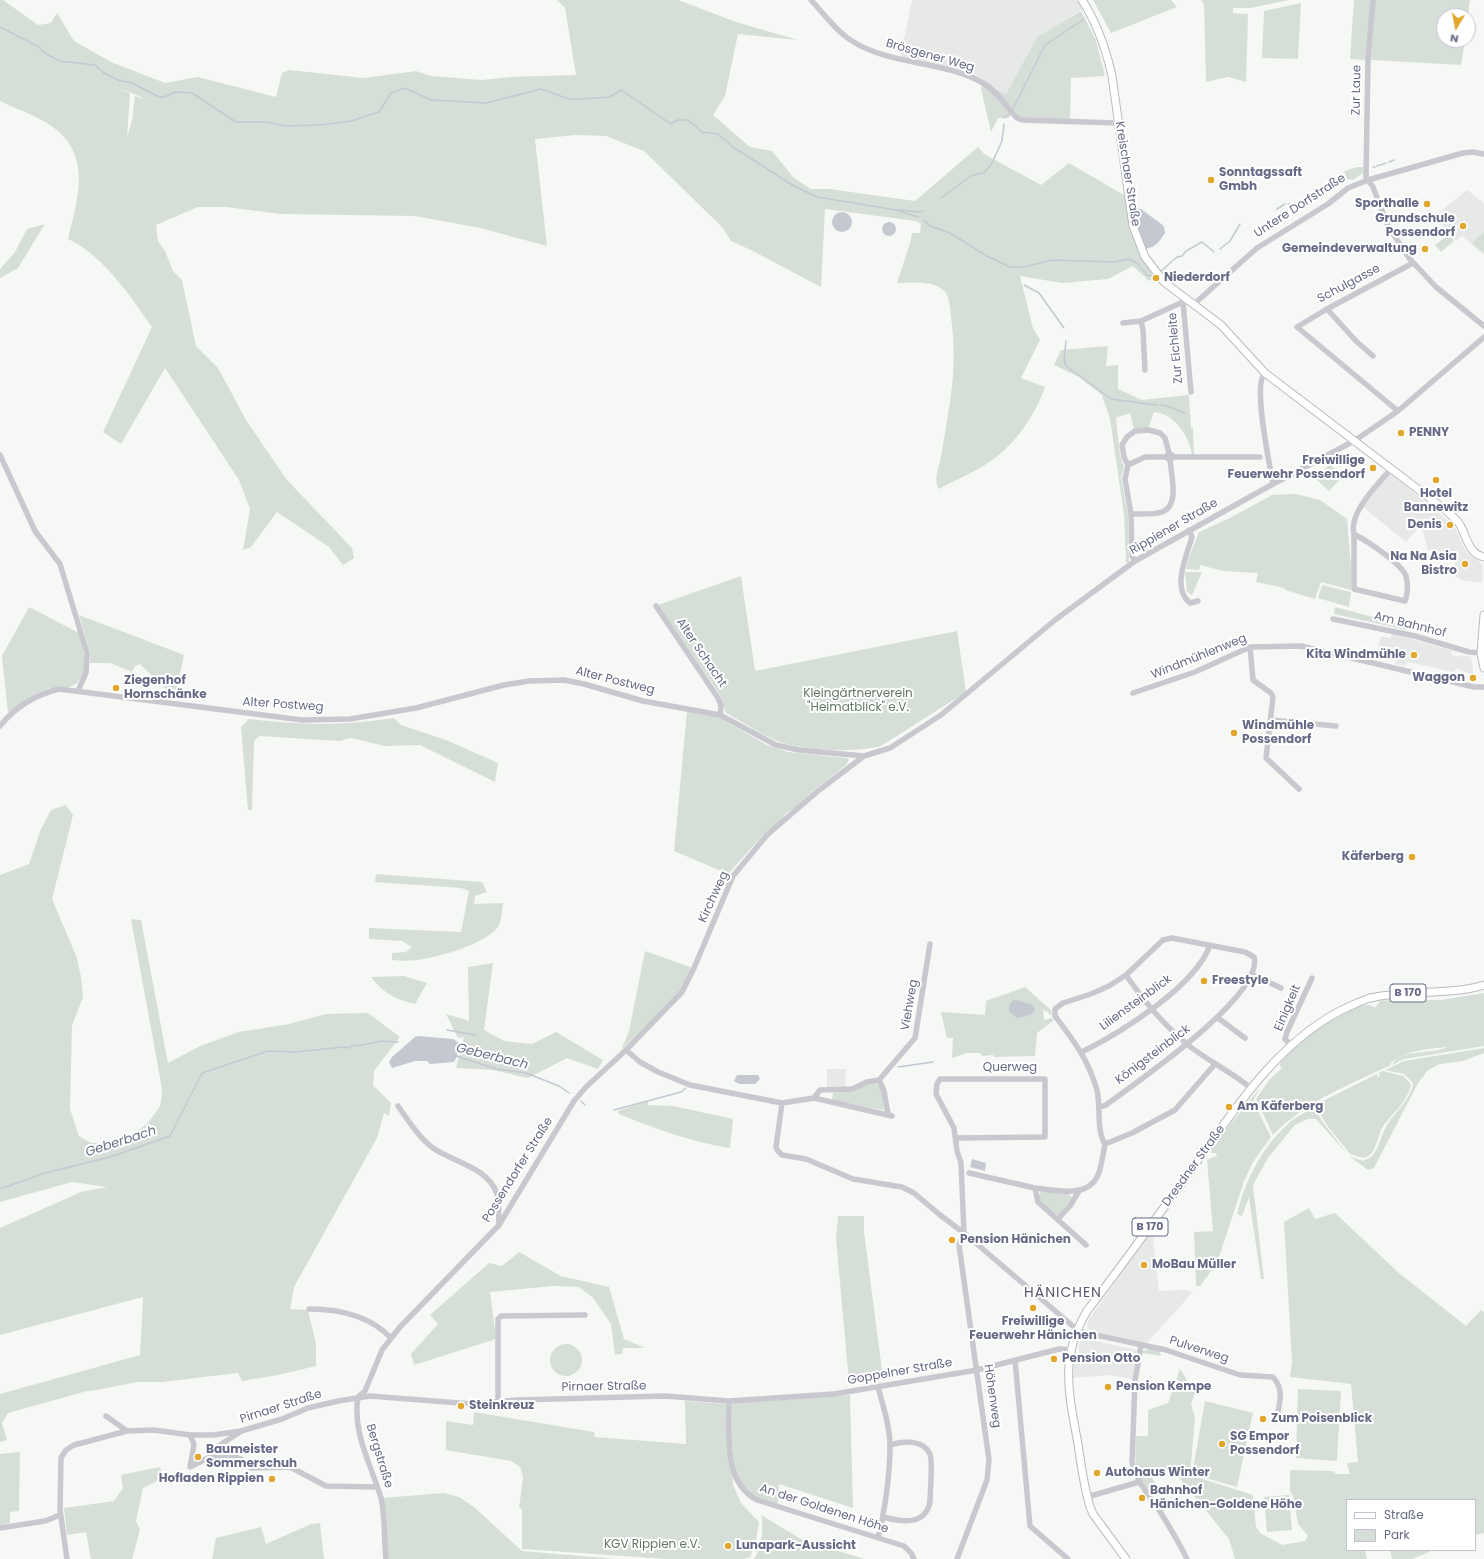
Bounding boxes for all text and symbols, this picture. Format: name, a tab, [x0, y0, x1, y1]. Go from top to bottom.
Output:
north arrow	[1436, 8, 1476, 48]
text: N	[1449, 30, 1460, 47]
street label: Brösgener Weg	[884, 36, 976, 76]
street label: Zur Laue	[1349, 65, 1365, 115]
street label: Kreischaer Straße	[1112, 120, 1142, 228]
place label: Sonntagssaft Gmbh	[1219, 166, 1302, 194]
street label: Untere Dorfstraße	[1252, 171, 1348, 241]
marker: Sonntagssaft Gmbh	[1206, 175, 1216, 185]
place label: Sporthalle	[1355, 197, 1419, 211]
marker: Sporthalle	[1422, 199, 1432, 209]
place label: Grundschule Possendorf	[1375, 212, 1455, 240]
marker: Grundschule Possendorf	[1458, 221, 1468, 231]
place label: Gemeindeverwaltung	[1282, 242, 1417, 256]
marker: Gemeindeverwaltung	[1420, 244, 1430, 254]
street label: Schulgasse	[1315, 261, 1383, 307]
place label: Niederdorf	[1164, 271, 1230, 285]
marker: Niederdorf	[1151, 273, 1161, 283]
street label: Zur Eichleite	[1166, 312, 1186, 384]
place label: PENNY	[1409, 426, 1449, 440]
marker: PENNY	[1396, 428, 1406, 438]
place label: Freiwillige Feuerwehr Possendorf	[1228, 454, 1365, 482]
marker: Freiwillige Feuerwehr Possendorf	[1368, 463, 1378, 473]
marker: Hotel Bannewitz	[1431, 475, 1441, 485]
place label: Hotel Bannewitz	[1404, 487, 1468, 515]
street label: Rippiener Straße	[1127, 496, 1221, 558]
place label: Denis	[1408, 518, 1442, 532]
marker: Denis	[1445, 520, 1455, 530]
place label: Na Na Asia Bistro	[1390, 550, 1457, 578]
marker: Na Na Asia Bistro	[1460, 559, 1470, 569]
street label: Am Bahnhof	[1372, 609, 1448, 641]
street label: Alter Schacht	[673, 616, 729, 690]
street label: Windmühlenweg	[1149, 631, 1249, 683]
place label: Kita Windmühle	[1306, 648, 1406, 662]
marker: Kita Windmühle	[1409, 650, 1419, 660]
street label: Alter Postweg	[574, 664, 656, 698]
place label: Waggon	[1412, 671, 1465, 685]
marker: Waggon	[1468, 673, 1478, 683]
place label: Ziegenhof Hornschänke	[124, 674, 207, 702]
marker: Ziegenhof Hornschänke	[111, 683, 121, 693]
park label: Kleingärtnerverein "Heimatblick" e.V.	[803, 687, 913, 715]
street label: Alter Postweg	[242, 695, 324, 715]
place label: Windmühle Possendorf	[1242, 719, 1314, 747]
marker: Windmühle Possendorf	[1229, 728, 1239, 738]
place label: Käferberg	[1342, 850, 1404, 864]
marker: Käferberg	[1407, 852, 1417, 862]
street label: Kirchweg	[696, 869, 732, 925]
street label: Liliensteinblick	[1097, 972, 1175, 1034]
place label: Freestyle	[1212, 974, 1269, 988]
marker: Freestyle	[1199, 976, 1209, 986]
street label: Viehweg	[898, 978, 922, 1032]
street label: Einigkeit	[1272, 983, 1304, 1033]
road number: B 170	[1390, 984, 1426, 1002]
street label: Königsteinblick	[1113, 1022, 1193, 1088]
water label: Geberbach	[454, 1041, 530, 1073]
street label: Querweg	[983, 1061, 1037, 1075]
place label: Am Käferberg	[1237, 1100, 1323, 1114]
marker: Am Käferberg	[1224, 1102, 1234, 1112]
street label: Possendorfer Straße	[480, 1115, 556, 1225]
street label: Dresdner Straße	[1160, 1122, 1228, 1210]
water label: Geberbach	[84, 1123, 158, 1161]
road number: B 170	[1132, 1218, 1168, 1236]
place label: Pension Hänichen	[960, 1233, 1071, 1247]
marker: Pension Hänichen	[947, 1235, 957, 1245]
place label: MoBau Müller	[1152, 1258, 1236, 1272]
marker: MoBau Müller	[1139, 1260, 1149, 1270]
district label: HÄNICHEN	[1024, 1285, 1102, 1301]
marker: Freiwillige Feuerwehr Hänichen	[1028, 1303, 1038, 1313]
place label: Freiwillige Feuerwehr Hänichen	[969, 1315, 1097, 1343]
street label: Pulverweg	[1167, 1334, 1231, 1366]
place label: Pension Otto	[1062, 1352, 1140, 1366]
marker: Pension Otto	[1049, 1354, 1059, 1364]
street label: Goppelner Straße	[847, 1356, 953, 1388]
street label: Höhenweg	[980, 1363, 1004, 1429]
street label: Pirnaer Straße	[561, 1379, 647, 1395]
place label: Pension Kempe	[1116, 1380, 1211, 1394]
marker: Pension Kempe	[1103, 1382, 1113, 1392]
street label: Pirnaer Straße	[238, 1387, 324, 1427]
place label: Steinkreuz	[469, 1399, 534, 1413]
marker: Steinkreuz	[456, 1401, 466, 1411]
place label: Zum Poisenblick	[1271, 1412, 1372, 1426]
marker: Zum Poisenblick	[1258, 1414, 1268, 1424]
street label: Bergstraße	[362, 1422, 396, 1490]
place label: SG Empor Possendorf	[1230, 1430, 1299, 1458]
marker: SG Empor Possendorf	[1217, 1439, 1227, 1449]
place label: Baumeister Sommerschuh	[206, 1443, 297, 1471]
marker: Baumeister Sommerschuh	[193, 1452, 203, 1462]
place label: Autohaus Winter	[1105, 1466, 1210, 1480]
marker: Autohaus Winter	[1092, 1468, 1102, 1478]
place label: Hofladen Rippien	[159, 1472, 264, 1486]
marker: Hofladen Rippien	[267, 1474, 277, 1484]
street label: An der Goldenen Höhe	[758, 1481, 890, 1537]
place label: Bahnhof Hänichen-Goldene Höhe	[1150, 1484, 1302, 1512]
marker: Bahnhof Hänichen-Goldene Höhe	[1137, 1493, 1147, 1503]
legend	[1346, 1499, 1476, 1551]
text: Straße	[1384, 1506, 1424, 1523]
text: Park	[1384, 1526, 1410, 1543]
park label: KGV Rippien e.V.	[604, 1538, 700, 1552]
place label: Lunapark-Aussicht	[736, 1539, 856, 1553]
marker: Lunapark-Aussicht	[723, 1541, 733, 1551]

